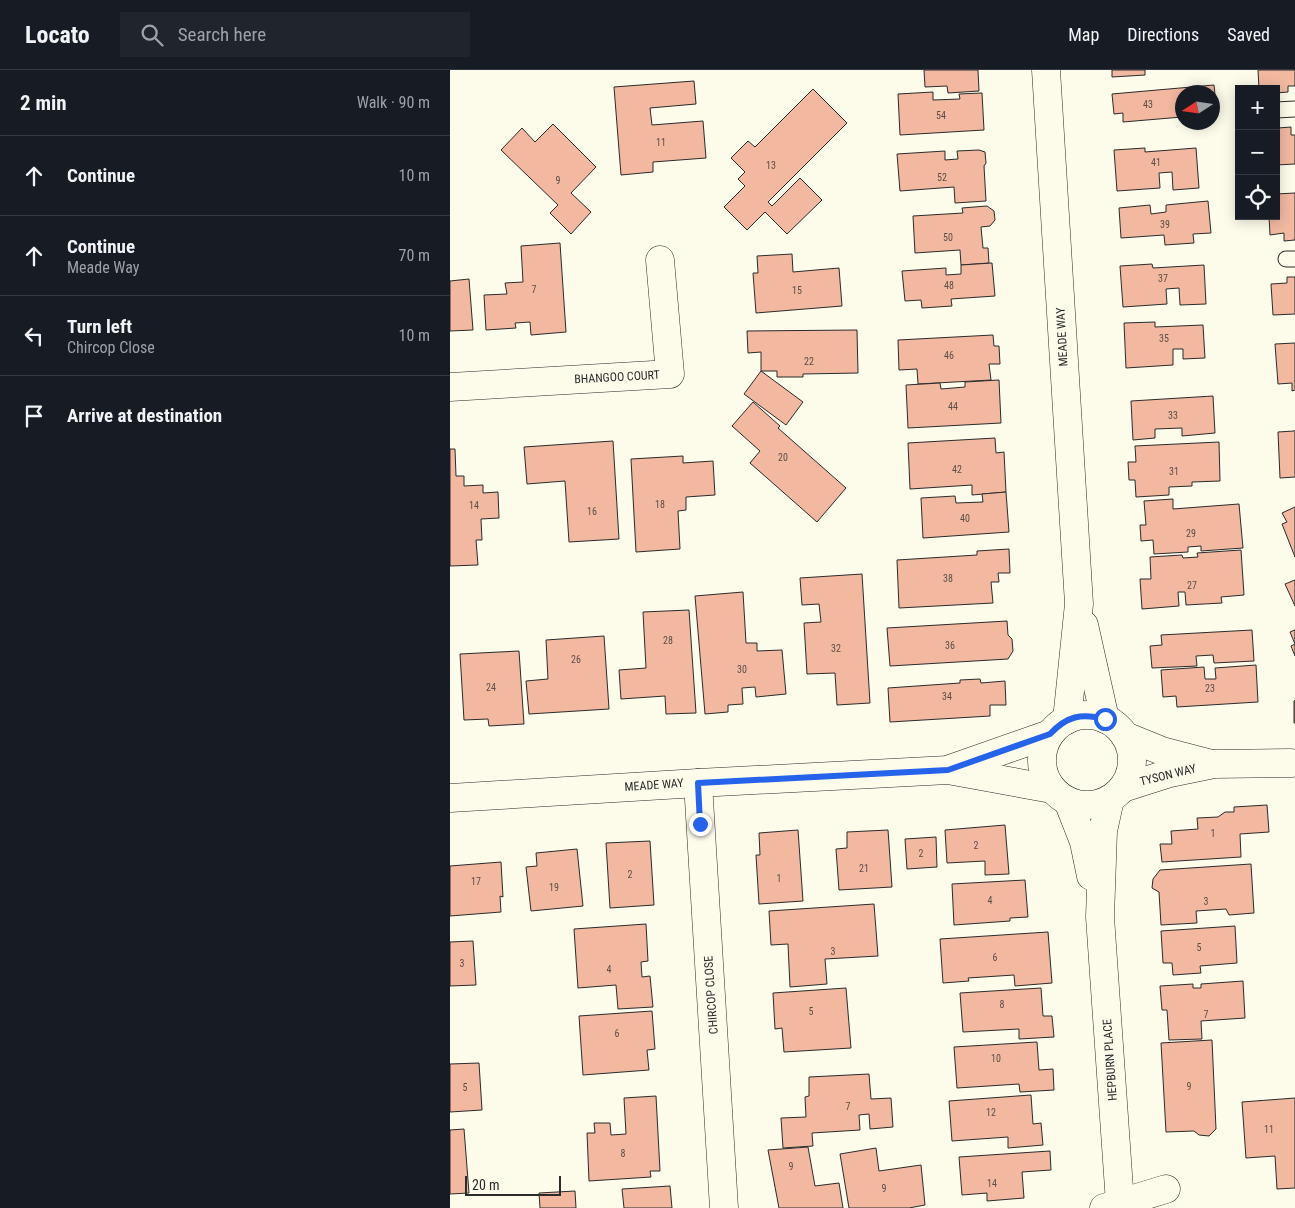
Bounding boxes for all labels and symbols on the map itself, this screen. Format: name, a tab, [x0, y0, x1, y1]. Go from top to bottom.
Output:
north arrow	[1175, 85, 1220, 130]
house number: 43	[1143, 99, 1153, 110]
house number: 54	[936, 110, 946, 121]
house number: 11	[656, 137, 666, 148]
house number: 41	[1151, 157, 1161, 168]
house number: 13	[766, 160, 776, 171]
house number: 52	[937, 172, 947, 183]
house number: 9	[556, 175, 561, 186]
house number: 39	[1160, 219, 1170, 230]
house number: 50	[943, 232, 953, 243]
house number: 37	[1158, 273, 1168, 284]
house number: 48	[944, 280, 954, 291]
house number: 7	[532, 284, 537, 295]
house number: 15	[792, 285, 802, 296]
street label: MEADE WAY	[1053, 306, 1071, 367]
house number: 35	[1159, 333, 1169, 344]
house number: 46	[944, 350, 954, 361]
house number: 22	[804, 356, 814, 367]
street label: BHANGOO COURT	[574, 368, 660, 386]
house number: 44	[948, 401, 958, 412]
house number: 33	[1168, 410, 1178, 421]
house number: 20	[778, 452, 788, 463]
house number: 42	[952, 464, 962, 475]
house number: 31	[1169, 466, 1179, 477]
house number: 18	[655, 499, 665, 510]
house number: 14	[469, 500, 479, 511]
house number: 16	[587, 506, 597, 517]
house number: 40	[960, 513, 970, 524]
house number: 29	[1186, 528, 1196, 539]
house number: 38	[943, 573, 953, 584]
house number: 27	[1187, 580, 1197, 591]
house number: 28	[663, 635, 673, 646]
house number: 36	[945, 640, 955, 651]
house number: 32	[831, 643, 841, 654]
house number: 26	[571, 654, 581, 665]
house number: 30	[737, 664, 747, 675]
house number: 24	[486, 682, 496, 693]
house number: 23	[1205, 683, 1215, 694]
house number: 34	[942, 691, 952, 702]
route start	[1094, 708, 1117, 731]
street label: TYSON WAY	[1138, 761, 1198, 789]
street label: MEADE WAY	[624, 776, 685, 794]
route end	[689, 813, 712, 836]
house number: 1	[1211, 828, 1215, 839]
house number: 2	[974, 840, 979, 851]
house number: 2	[919, 848, 924, 859]
house number: 21	[859, 863, 869, 874]
house number: 2	[628, 869, 633, 880]
house number: 1	[777, 873, 781, 884]
house number: 17	[471, 876, 481, 887]
house number: 19	[549, 882, 559, 893]
house number: 4	[988, 895, 993, 906]
house number: 3	[1204, 896, 1209, 907]
house number: 5	[1197, 942, 1202, 953]
house number: 3	[831, 946, 836, 957]
house number: 6	[993, 952, 998, 963]
street label: CHIRCOP CLOSE	[701, 955, 721, 1035]
house number: 3	[460, 958, 465, 969]
house number: 4	[607, 964, 612, 975]
house number: 8	[1000, 999, 1005, 1010]
house number: 5	[809, 1006, 814, 1017]
house number: 7	[1204, 1009, 1209, 1020]
street label: HEPBURN PLACE	[1100, 1019, 1120, 1101]
house number: 6	[615, 1028, 620, 1039]
house number: 10	[991, 1053, 1001, 1064]
house number: 9	[1187, 1081, 1192, 1092]
house number: 5	[463, 1082, 468, 1093]
house number: 7	[846, 1101, 851, 1112]
house number: 12	[986, 1107, 996, 1118]
house number: 11	[1264, 1124, 1274, 1135]
house number: 8	[621, 1148, 626, 1159]
house number: 9	[789, 1161, 794, 1172]
scale bar	[465, 1173, 561, 1196]
house number: 14	[987, 1178, 997, 1189]
house number: 9	[882, 1183, 887, 1194]

